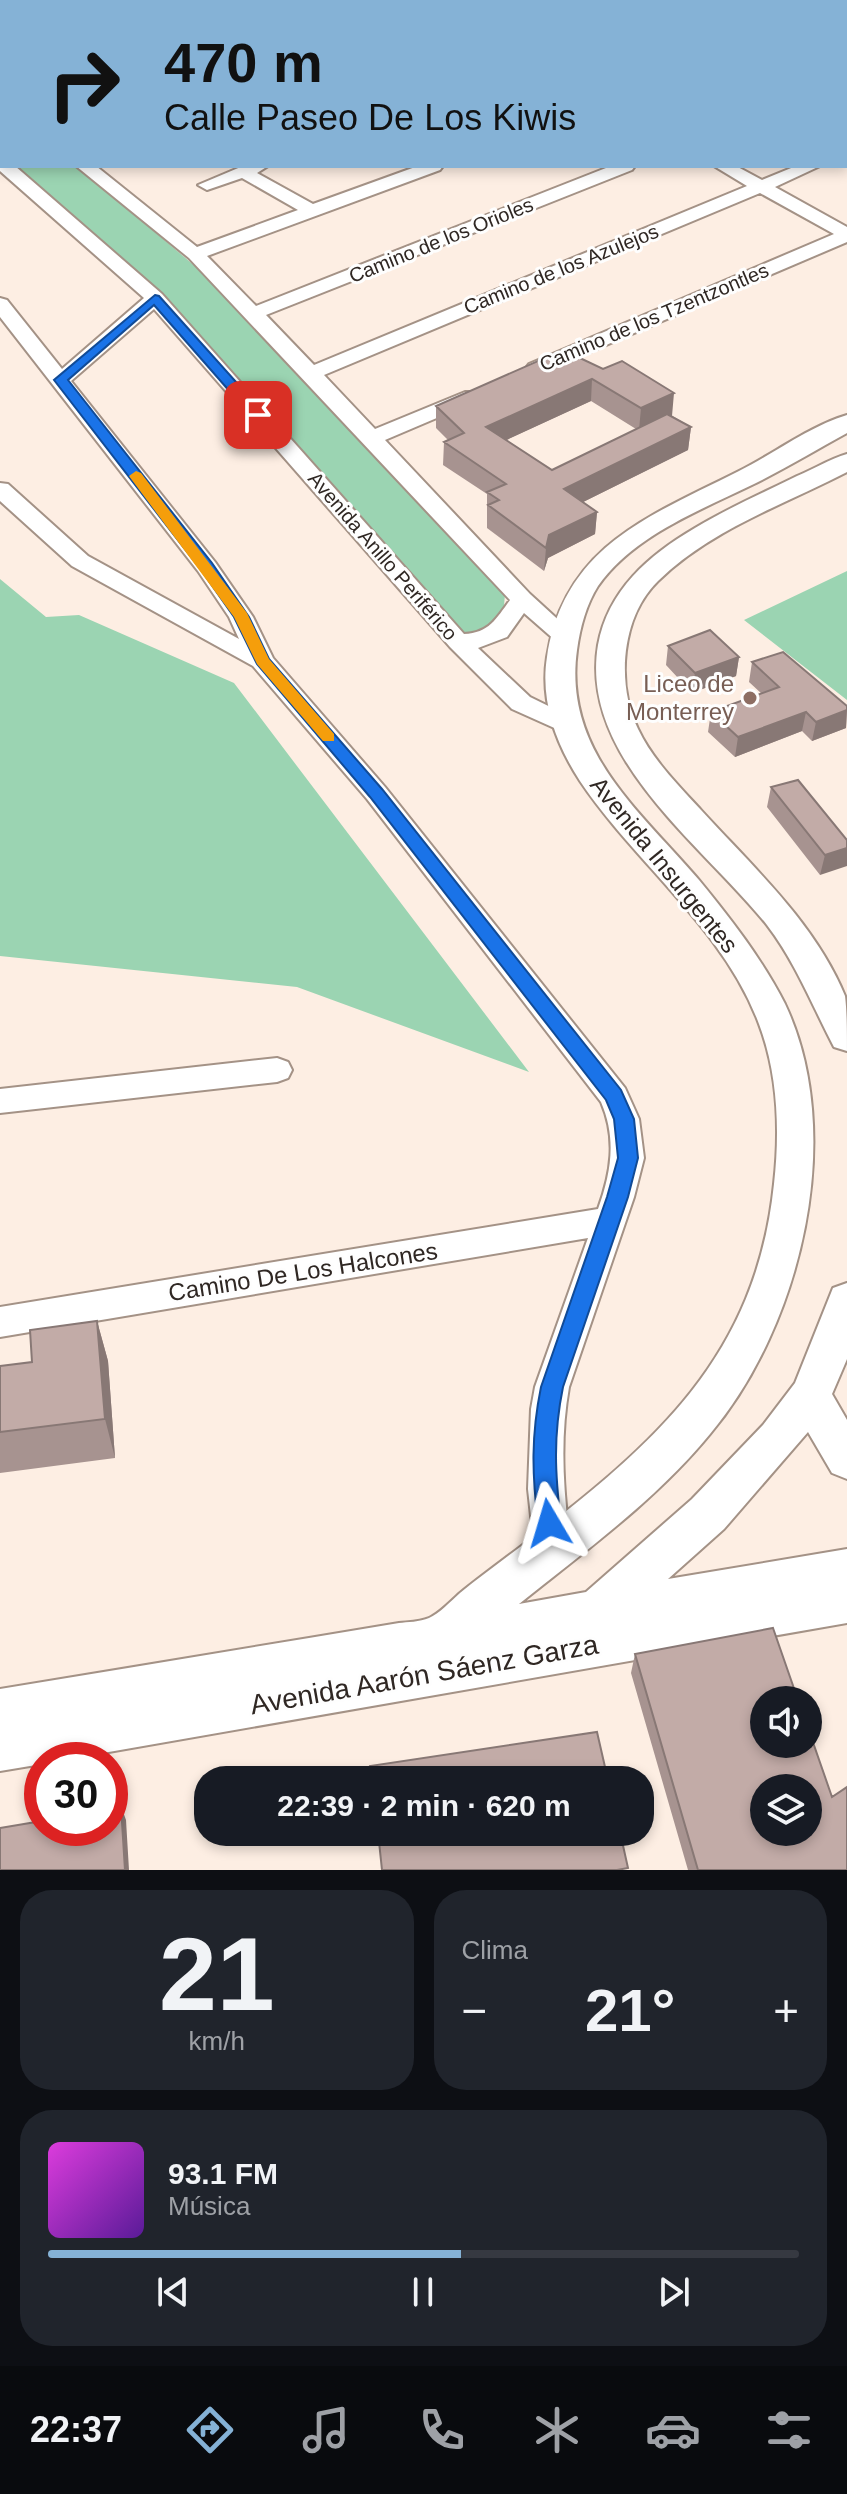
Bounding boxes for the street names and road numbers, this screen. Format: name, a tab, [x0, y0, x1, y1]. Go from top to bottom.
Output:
street label: Camino de los Orioles	[346, 193, 536, 287]
street label: Camino de los Azulejos	[461, 220, 661, 318]
street label: Camino de los Tzentzontles	[536, 259, 772, 375]
street label: Avenida Anillo Periférico	[304, 468, 462, 644]
street label: Avenida Insurgentes	[585, 771, 744, 958]
street label: Camino De Los Halcones	[166, 1237, 439, 1306]
street label: Avenida Aarón Sáenz Garza	[248, 1629, 601, 1720]

